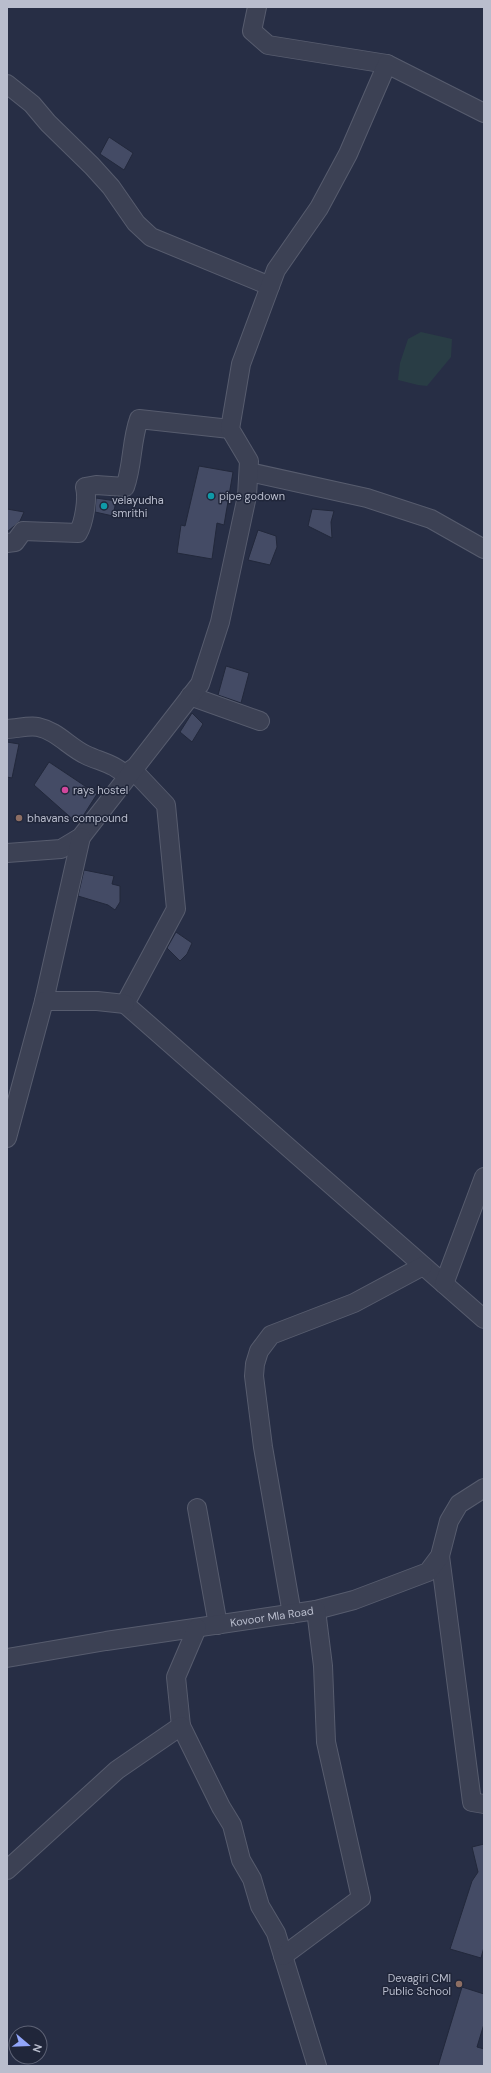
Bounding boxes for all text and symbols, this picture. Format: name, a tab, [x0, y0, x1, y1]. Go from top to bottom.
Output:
place label: pipe godown	[219, 489, 285, 503]
marker: pipe godown	[206, 491, 216, 501]
place label: velayudha smrithi	[112, 493, 164, 520]
marker: velayudha smrithi	[99, 501, 109, 511]
place label: rays hostel	[73, 783, 128, 797]
marker: rays hostel	[60, 785, 70, 795]
place label: bhavans compound	[27, 811, 128, 825]
marker: bhavans compound	[14, 813, 24, 823]
street label: Kovoor Mla Road	[229, 1603, 315, 1630]
place label: Devagiri CMI Public School	[383, 1971, 451, 1998]
marker: Devagiri CMI Public School	[454, 1979, 464, 1989]
north arrow	[8, 2025, 48, 2065]
text: N	[30, 2042, 45, 2054]

